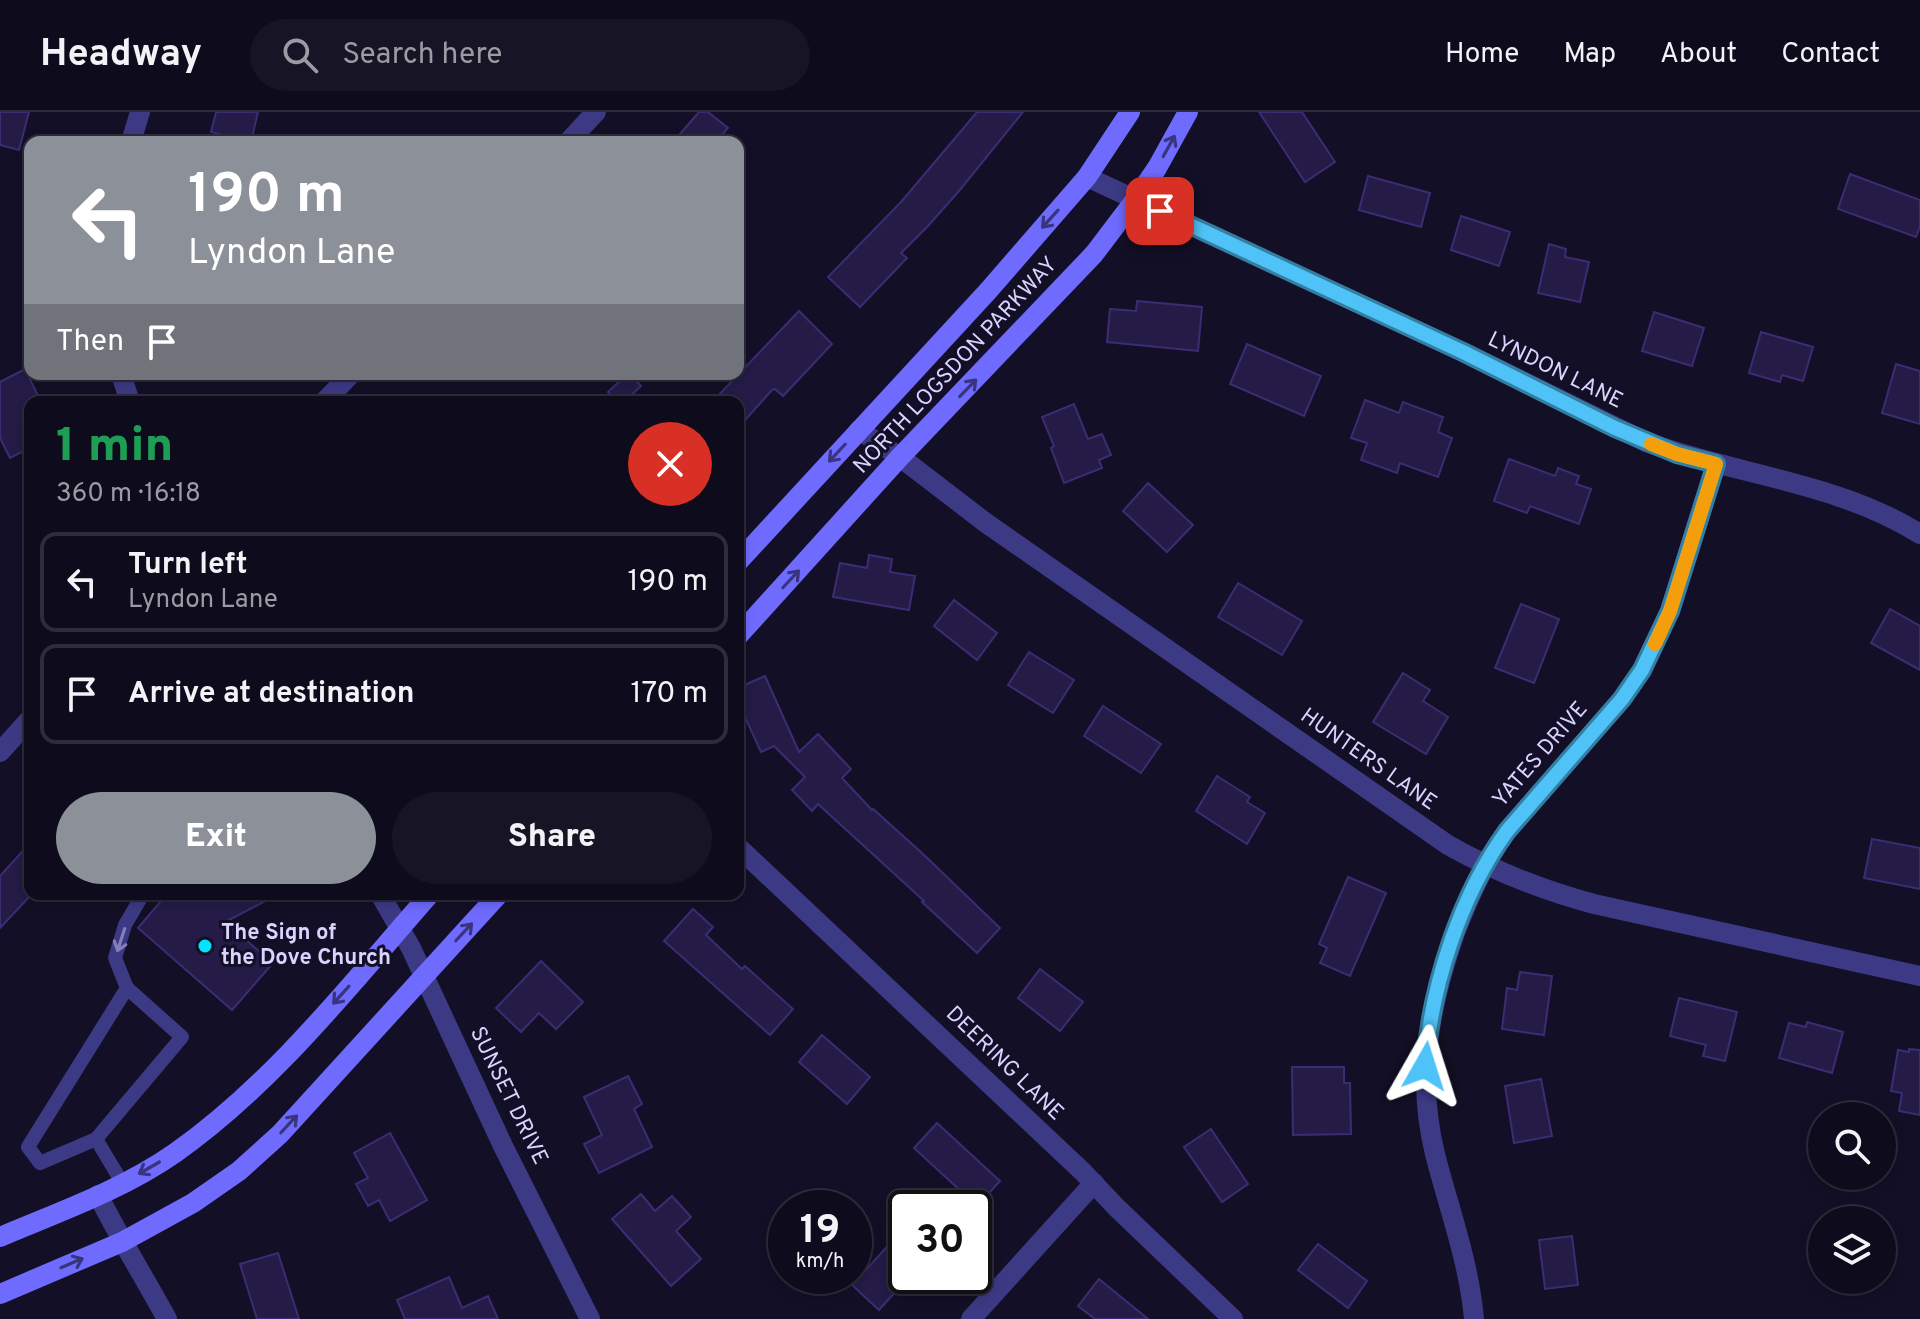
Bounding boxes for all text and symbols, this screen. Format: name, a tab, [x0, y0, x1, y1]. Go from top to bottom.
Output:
search box	[250, 19, 810, 91]
text: Headway	[40, 31, 202, 80]
icon: search	[278, 33, 322, 77]
text: Search here	[342, 37, 502, 74]
text: Home	[1445, 37, 1519, 73]
text: Map	[1563, 37, 1616, 73]
text: About	[1660, 37, 1737, 73]
text: Contact	[1781, 37, 1880, 73]
one-way arrow	[1161, 135, 1177, 158]
text: 190 m	[188, 162, 345, 232]
icon: left	[56, 168, 160, 272]
pin	[1126, 177, 1194, 245]
icon: arrive	[1138, 189, 1182, 233]
one-way arrow	[1040, 209, 1059, 229]
text: Lyndon Lane	[188, 231, 395, 277]
street label: NORTH LOGSDON PARKWAY	[848, 252, 1064, 480]
icon: arrive	[140, 320, 184, 364]
text: Then	[56, 324, 124, 361]
street label: LYNDON LANE	[1483, 327, 1627, 415]
one-way arrow	[958, 378, 977, 398]
text: 1 min	[56, 418, 173, 478]
button: close	[628, 422, 712, 506]
one-way arrow	[828, 443, 847, 463]
text: 360 m · 16:18	[56, 478, 201, 511]
text: Turn left	[128, 547, 248, 584]
icon: left	[60, 560, 104, 604]
text: 190 m	[627, 564, 708, 601]
one-way arrow	[781, 569, 799, 589]
text: Lyndon Lane	[128, 584, 278, 617]
icon: arrive	[60, 672, 104, 716]
text: Arrive at destination	[128, 676, 414, 713]
text: 170 m	[630, 676, 708, 713]
street label: YATES DRIVE	[1488, 697, 1594, 813]
street label: HUNTERS LANE	[1295, 703, 1441, 817]
button: Exit	[56, 792, 376, 884]
button: Share	[392, 792, 712, 884]
place label: The Sign of the Dove Church	[221, 920, 391, 972]
one-way arrow	[454, 923, 473, 942]
one-way arrow	[112, 927, 127, 952]
marker: The Sign of the Dove Church	[196, 937, 214, 955]
one-way arrow	[332, 984, 350, 1004]
street label: DEERING LANE	[939, 1001, 1069, 1127]
street label: SUNSET DRIVE	[463, 1023, 553, 1169]
position arrow	[1383, 1024, 1467, 1108]
map controls	[1808, 1102, 1896, 1294]
button: search	[1808, 1102, 1896, 1190]
one-way arrow	[279, 1115, 298, 1135]
one-way arrow	[138, 1160, 161, 1176]
speed limit sign: 30	[888, 1190, 992, 1294]
button: layers	[1808, 1206, 1896, 1294]
text: 19	[800, 1207, 840, 1257]
text: km/h	[796, 1249, 844, 1275]
one-way arrow	[60, 1255, 84, 1270]

